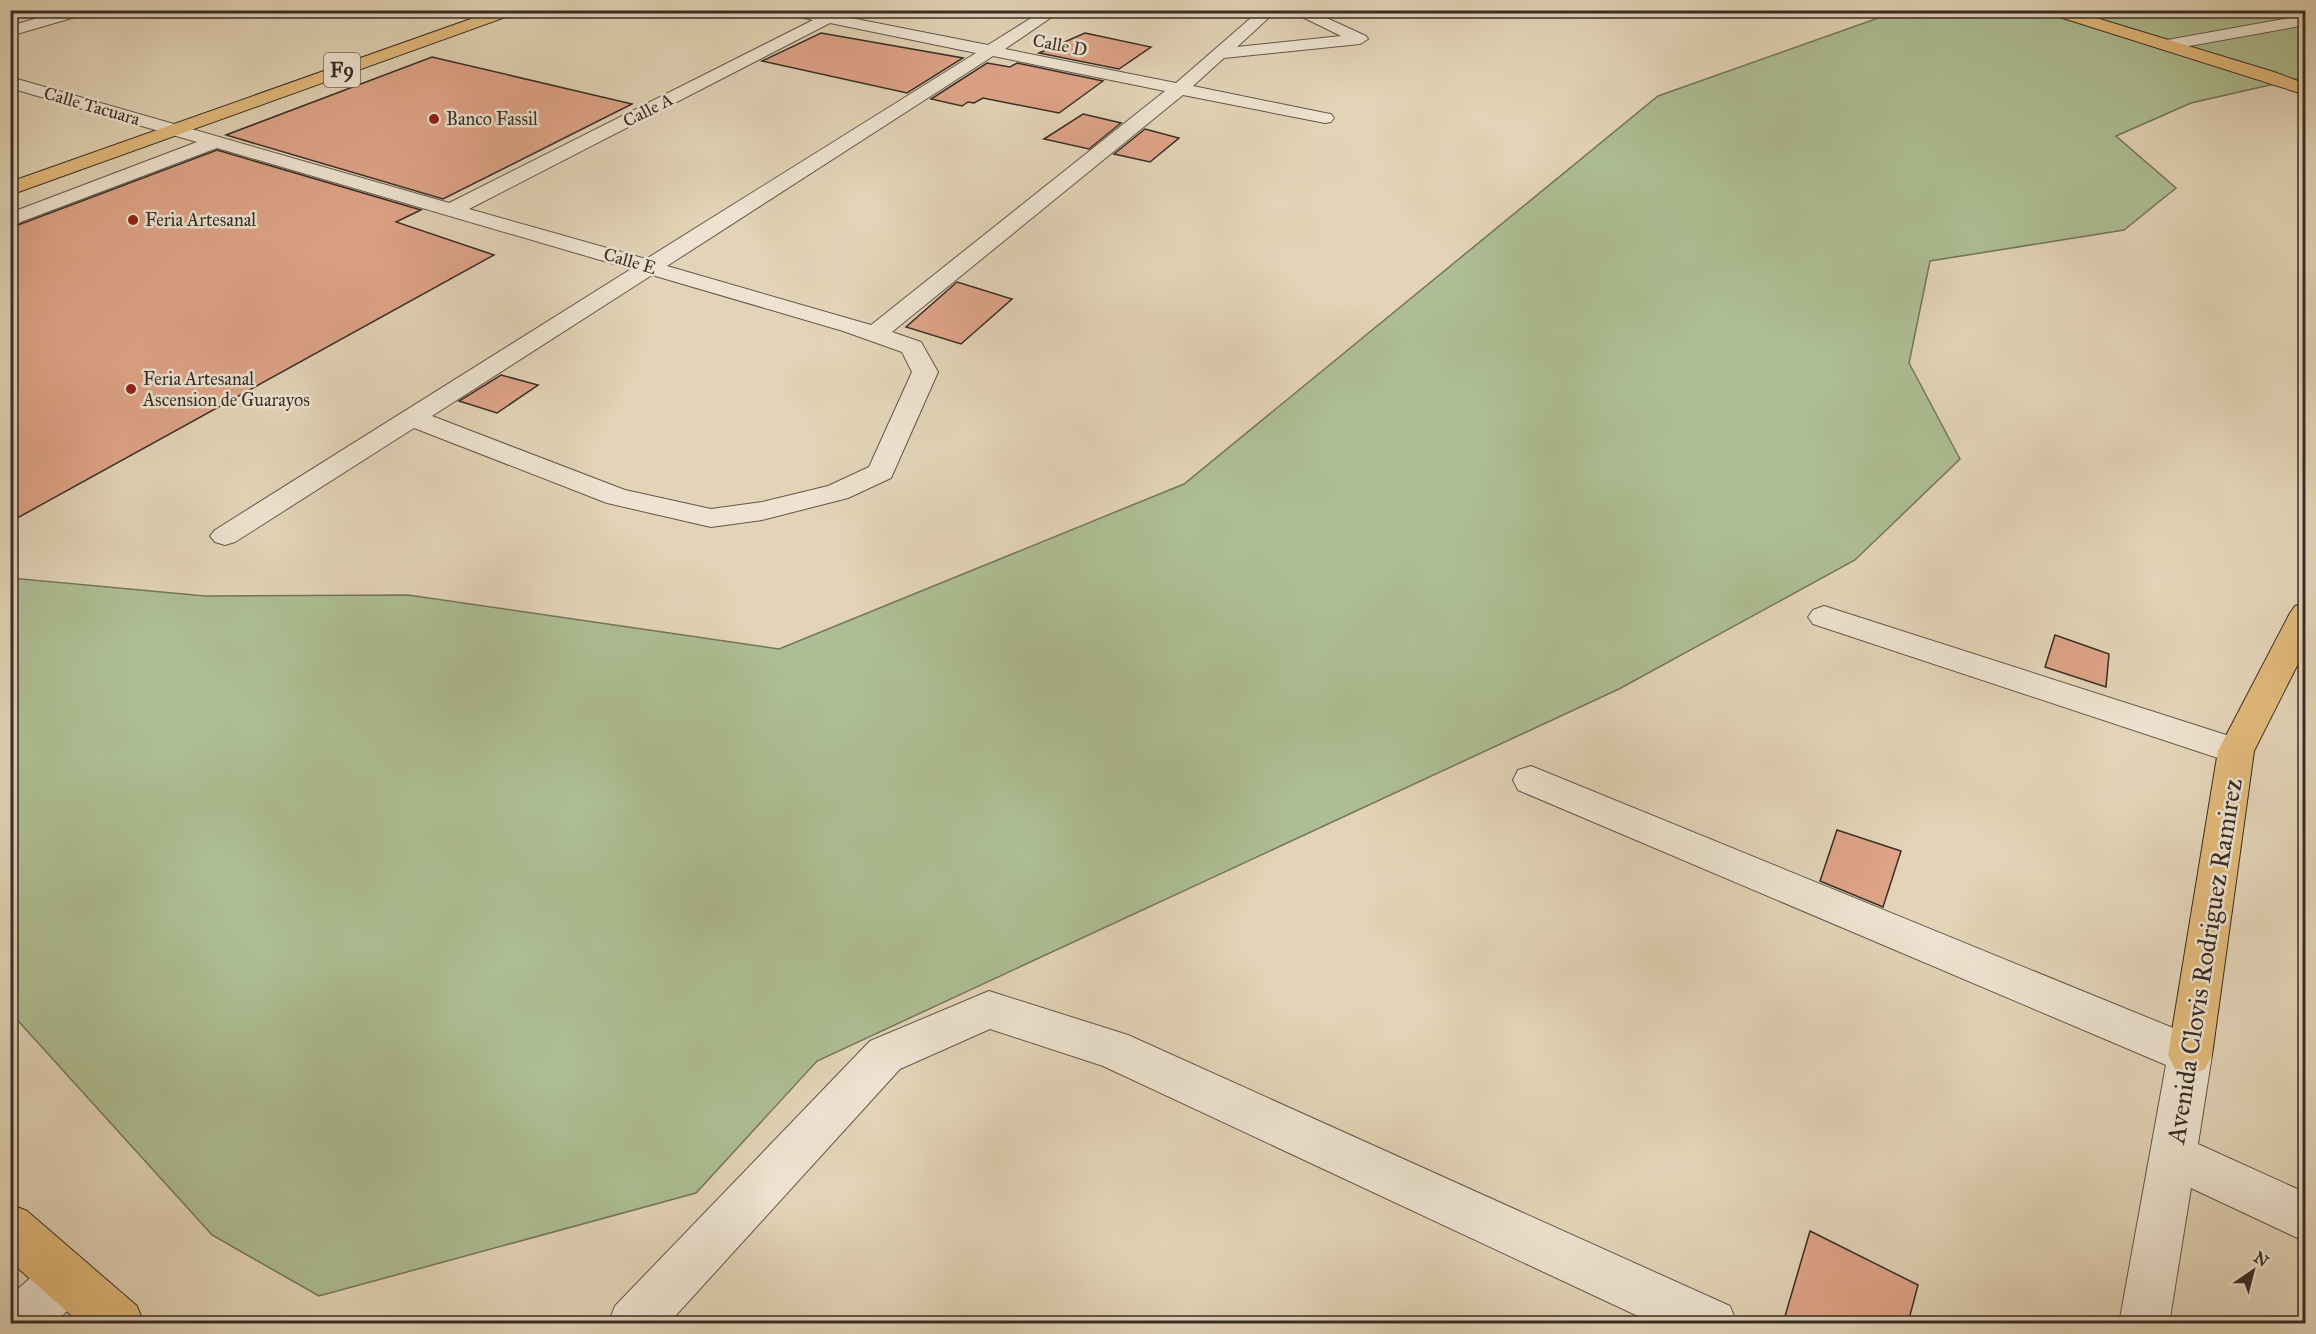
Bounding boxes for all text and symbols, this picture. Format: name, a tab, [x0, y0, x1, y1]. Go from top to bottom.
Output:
street label: Calle D	[1031, 29, 1089, 61]
road number: F9	[324, 53, 360, 87]
street label: Calle Tacuara	[41, 82, 143, 130]
street label: Calle A	[619, 88, 677, 132]
place label: Banco Fassil	[446, 108, 538, 130]
marker: Banco Fassil	[427, 112, 441, 126]
place label: Feria Artesanal	[145, 209, 256, 231]
marker: Feria Artesanal	[126, 213, 140, 227]
street label: Calle E	[601, 243, 659, 279]
place label: Feria Artesanal Ascension de Guarayos	[142, 368, 310, 411]
marker: Feria Artesanal Ascension de Guarayos	[124, 382, 138, 396]
street label: Avenida Clovis Rodriguez Ramirez	[2159, 776, 2249, 1147]
north arrow	[2223, 1241, 2283, 1301]
text: N	[2250, 1247, 2273, 1271]

